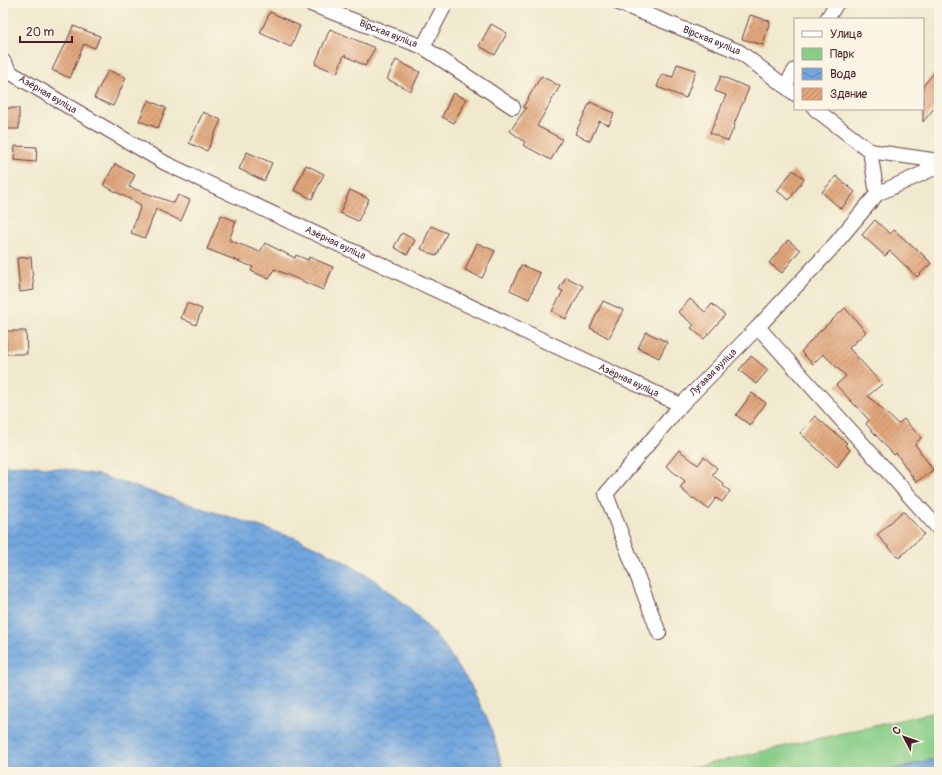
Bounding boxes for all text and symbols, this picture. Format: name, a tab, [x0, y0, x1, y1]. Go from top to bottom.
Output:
street label: Вірская вуліца	[358, 17, 419, 50]
scale bar	[20, 18, 72, 44]
legend	[794, 18, 924, 110]
street label: Вірская вуліца	[681, 23, 743, 58]
text: 20 m	[26, 25, 55, 40]
text: Улица	[830, 27, 862, 42]
text: Парк	[830, 47, 855, 62]
text: Вода	[830, 67, 856, 82]
street label: Азёрная вуліца	[17, 73, 79, 116]
text: Здание	[830, 87, 867, 102]
street label: Азёрная вуліца	[303, 224, 368, 262]
street label: Лугавая вуліца	[686, 346, 740, 399]
street label: Азёрная вуліца	[597, 361, 661, 400]
north arrow	[884, 717, 924, 757]
text: С	[890, 724, 904, 738]

